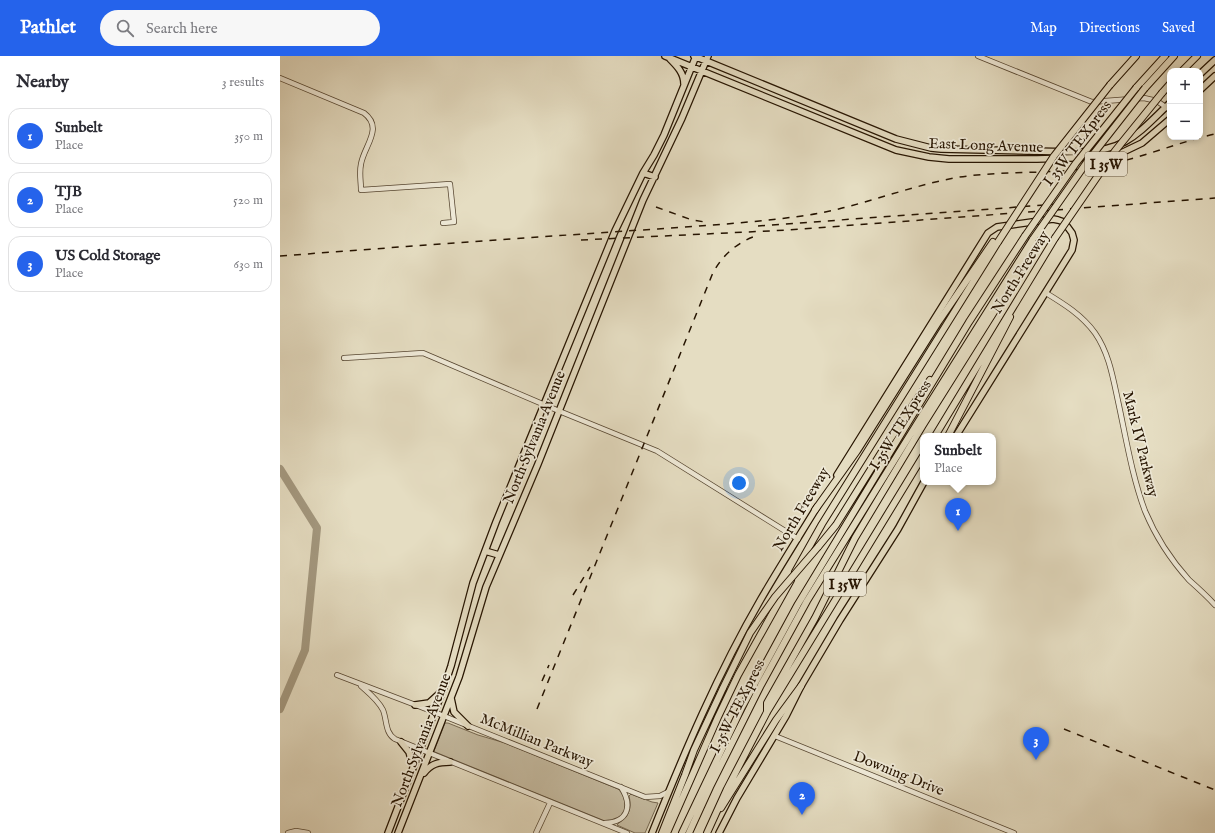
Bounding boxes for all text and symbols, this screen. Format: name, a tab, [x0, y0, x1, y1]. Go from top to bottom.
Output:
search box	[100, 10, 380, 46]
text: Pathlet	[20, 16, 76, 40]
icon: search	[114, 17, 136, 39]
text: Search here	[146, 19, 218, 38]
text: Map	[1030, 19, 1057, 37]
text: Directions	[1079, 19, 1140, 37]
text: Saved	[1162, 19, 1195, 37]
map controls	[1167, 68, 1203, 140]
button: +	[1167, 68, 1203, 104]
text: Nearby	[16, 72, 69, 93]
text: 3 results	[222, 74, 264, 91]
street label: I 35W TEXpress	[1039, 97, 1115, 189]
button: −	[1167, 104, 1203, 140]
text: Sunbelt	[55, 118, 103, 137]
text: 1	[28, 128, 32, 145]
text: 350 m	[234, 128, 263, 145]
street label: East Long Avenue	[928, 134, 1044, 157]
text: Place	[55, 137, 83, 154]
road number: I 35W	[1085, 152, 1127, 176]
text: TJB	[55, 182, 82, 201]
text: 2	[27, 192, 33, 209]
text: 520 m	[233, 192, 263, 209]
text: Place	[55, 201, 83, 218]
street label: North Freeway	[987, 227, 1054, 317]
text: US Cold Storage	[55, 246, 161, 265]
text: 3	[28, 256, 32, 273]
text: 630 m	[233, 256, 263, 273]
text: Place	[55, 265, 83, 282]
street label: North Sylvania Avenue	[499, 368, 570, 507]
street label: I 35W TEXpress	[865, 377, 936, 474]
street label: Mark IV Parkway	[1118, 389, 1163, 500]
popup	[920, 433, 996, 485]
text: Sunbelt	[934, 441, 982, 460]
text: Place	[934, 460, 962, 477]
street label: North Freeway	[769, 463, 834, 555]
your location	[729, 473, 749, 493]
pin: 1	[945, 498, 971, 531]
road number: I 35W	[824, 572, 866, 596]
street label: I 35W TEXpress	[706, 656, 769, 756]
street label: North Sylvania Avenue	[387, 670, 456, 810]
street label: McMillian Parkway	[477, 709, 597, 772]
pin: 3	[1023, 727, 1049, 760]
street label: Downing Drive	[851, 747, 947, 800]
pin: 2	[789, 782, 815, 815]

